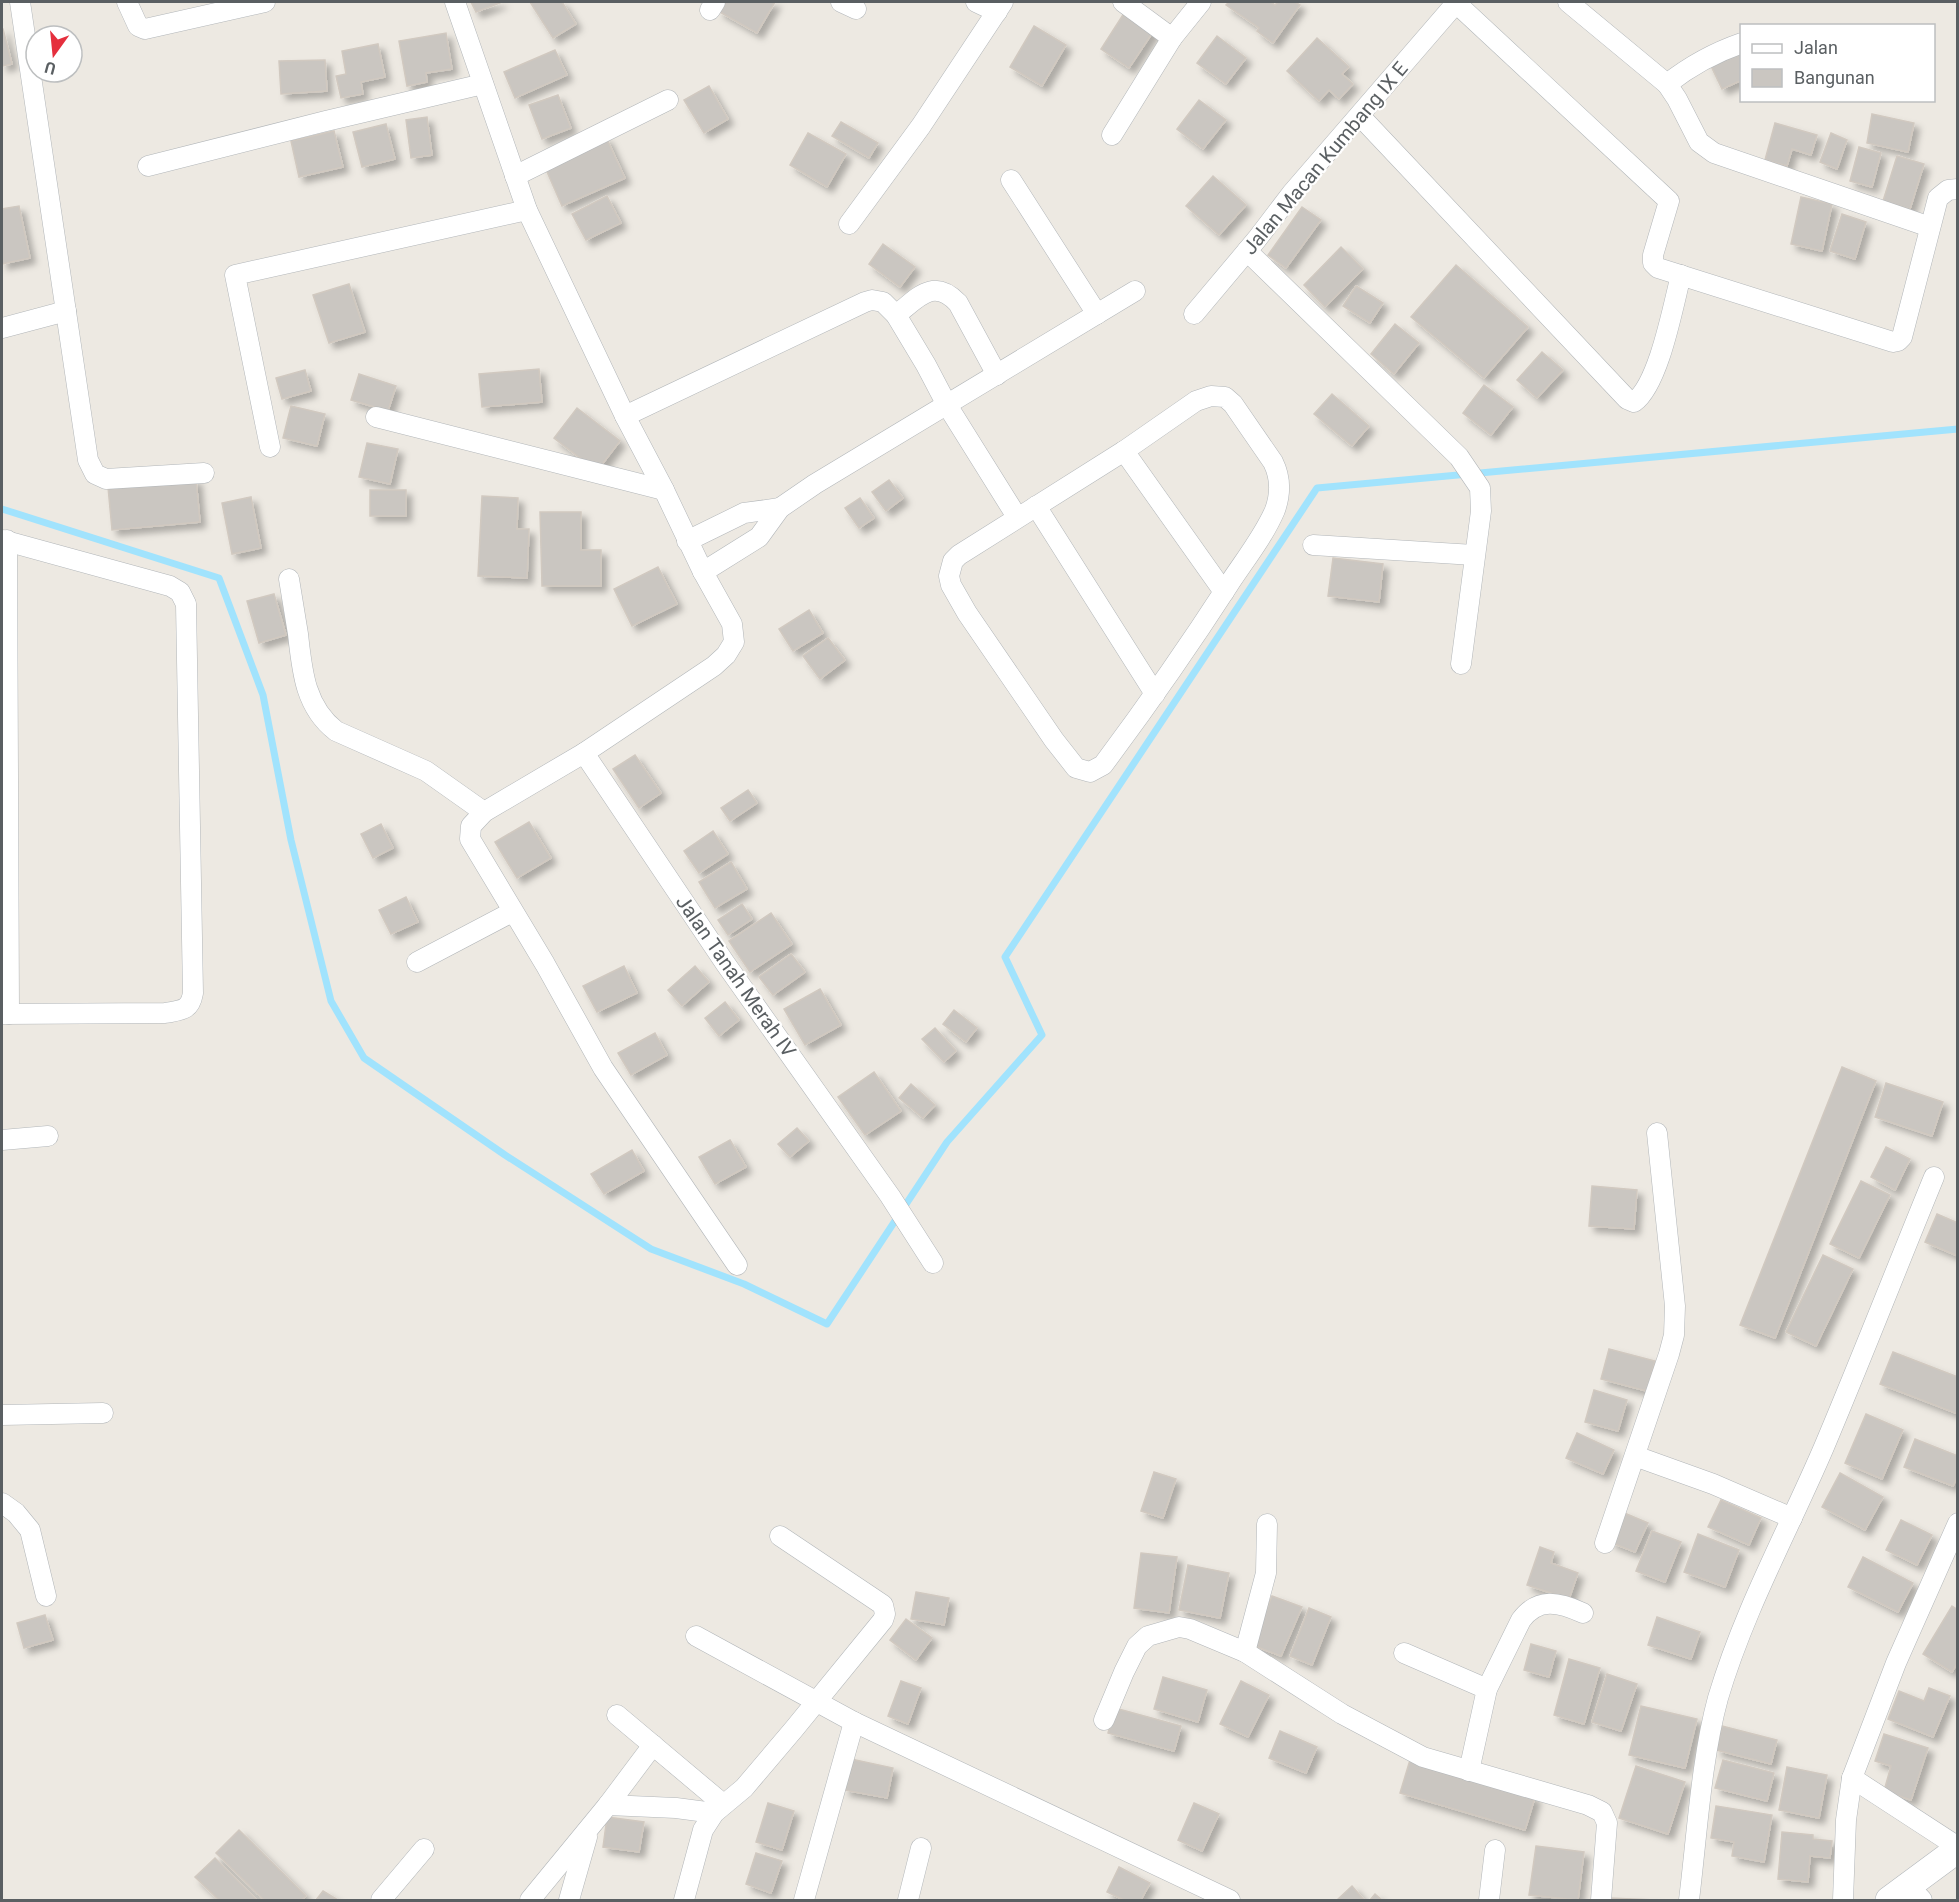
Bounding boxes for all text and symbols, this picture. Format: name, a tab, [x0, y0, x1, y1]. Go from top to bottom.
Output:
north arrow	[24, 24, 84, 84]
legend	[1740, 24, 1935, 102]
text: Jalan	[1794, 37, 1838, 58]
text: U	[43, 57, 58, 79]
street label: Jalan Macan Kumbang IX E	[1237, 57, 1413, 259]
text: Bangunan	[1794, 67, 1875, 88]
street label: Jalan Tanah Merah IV	[671, 890, 801, 1062]

